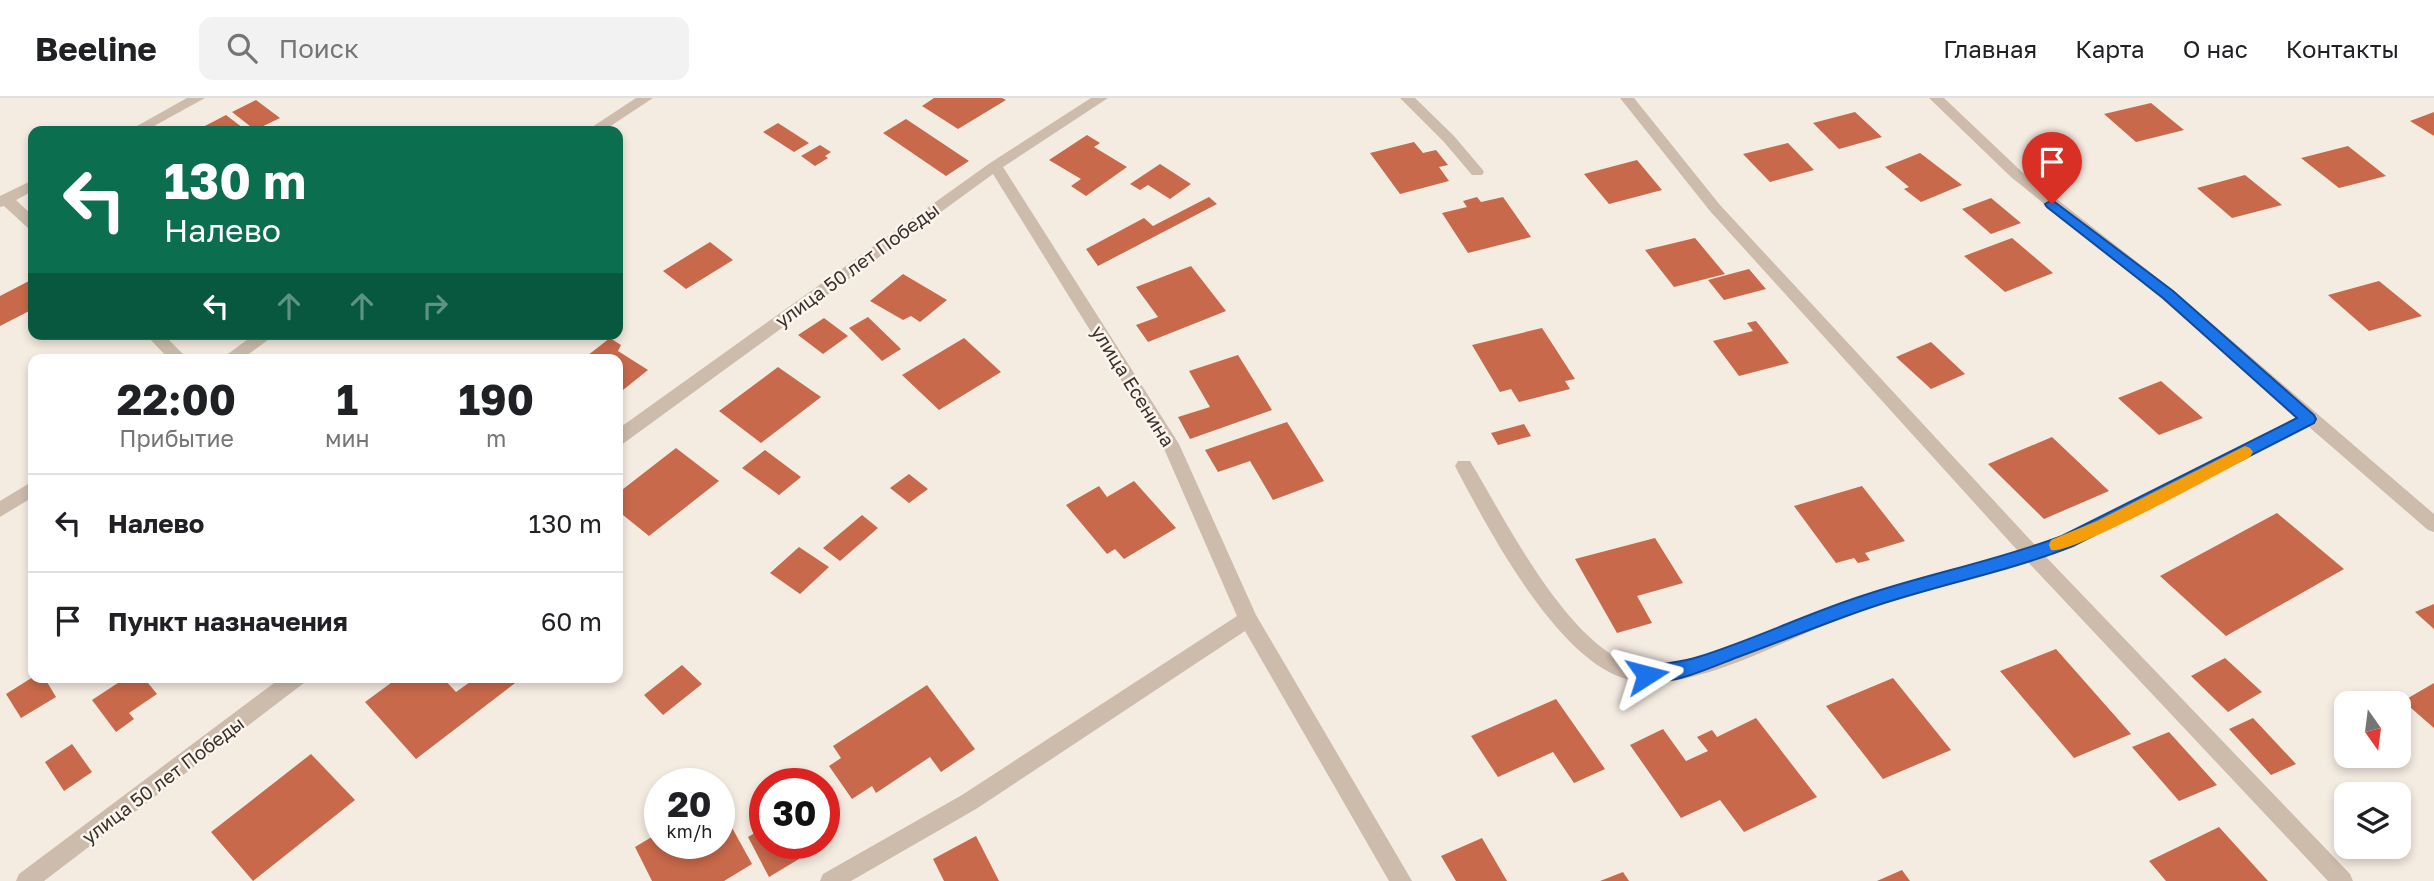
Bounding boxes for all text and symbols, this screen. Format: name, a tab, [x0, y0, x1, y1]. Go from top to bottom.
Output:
search box	[199, 17, 689, 80]
text: Beeline	[35, 29, 157, 68]
icon: search	[223, 29, 261, 67]
text: Поиск	[279, 33, 359, 64]
text: Главная	[1943, 34, 2037, 63]
text: Карта	[2075, 34, 2145, 63]
text: О нас	[2183, 34, 2248, 63]
text: Контакты	[2286, 34, 2399, 63]
pin	[2022, 132, 2082, 204]
icon: arrive	[2033, 143, 2071, 181]
text: 130 m	[164, 151, 306, 210]
icon: left	[49, 154, 140, 245]
street label: улица 50 лет Победы	[770, 197, 943, 332]
text: Налево	[164, 211, 281, 249]
icon: left	[197, 287, 235, 325]
icon: ahead	[270, 287, 308, 325]
icon: ahead	[343, 287, 381, 325]
icon: right	[416, 287, 454, 325]
street label: улица Есенина	[1087, 321, 1180, 451]
text: 22:00	[117, 374, 236, 424]
text: 1	[336, 374, 358, 424]
text: 190	[458, 374, 534, 424]
text: Прибытие	[119, 424, 234, 452]
text: мин	[325, 424, 370, 452]
text: m	[486, 424, 506, 452]
icon: left	[49, 504, 87, 542]
text: Налево	[108, 508, 204, 539]
text: 130 m	[529, 508, 602, 539]
icon: arrive	[49, 602, 87, 640]
text: Пункт назначения	[108, 606, 348, 637]
text: 60 m	[541, 606, 602, 637]
position arrow	[1610, 638, 1684, 712]
north arrow	[2334, 691, 2412, 768]
map controls	[2334, 691, 2411, 859]
street label: улица 50 лет Победы	[77, 711, 248, 848]
speed limit sign: 30	[749, 768, 840, 859]
button: layers	[2334, 782, 2411, 859]
text: 20	[667, 783, 712, 825]
text: km/h	[667, 820, 712, 842]

